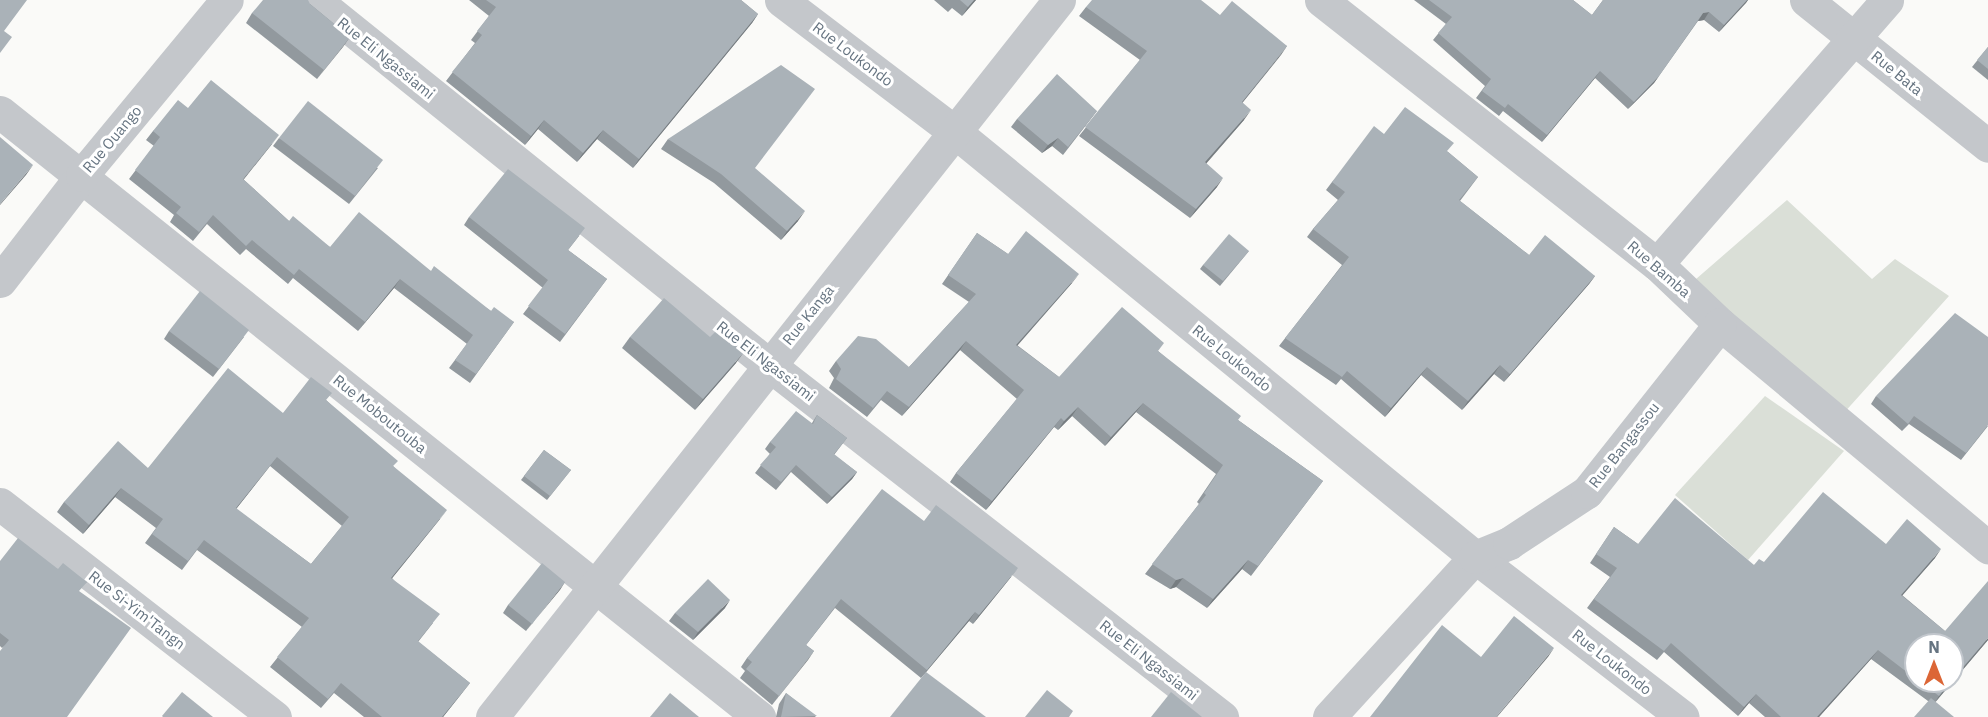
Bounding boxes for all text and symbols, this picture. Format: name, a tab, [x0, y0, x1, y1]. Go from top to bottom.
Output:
street label: Rue Eli Ngassiami	[334, 13, 438, 103]
street label: Rue Loukondo	[809, 18, 897, 90]
street label: Rue Bata	[1868, 47, 1926, 99]
street label: Rue Ouango	[79, 102, 145, 176]
street label: Rue Bamba	[1624, 237, 1694, 301]
street label: Rue Kanga	[778, 282, 838, 348]
street label: Rue Eli Ngassiami	[713, 317, 819, 405]
street label: Rue Loukondo	[1189, 321, 1275, 395]
street label: Rue Moboutouba	[330, 371, 430, 457]
street label: Rue Bangassou	[1585, 399, 1663, 491]
street label: Rue Si-Yim'Tangn	[85, 567, 189, 653]
street label: Rue Eli Ngassiami	[1096, 616, 1202, 704]
street label: Rue Loukondo	[1569, 625, 1655, 699]
north arrow	[1904, 633, 1964, 693]
text: N	[1928, 637, 1940, 657]

